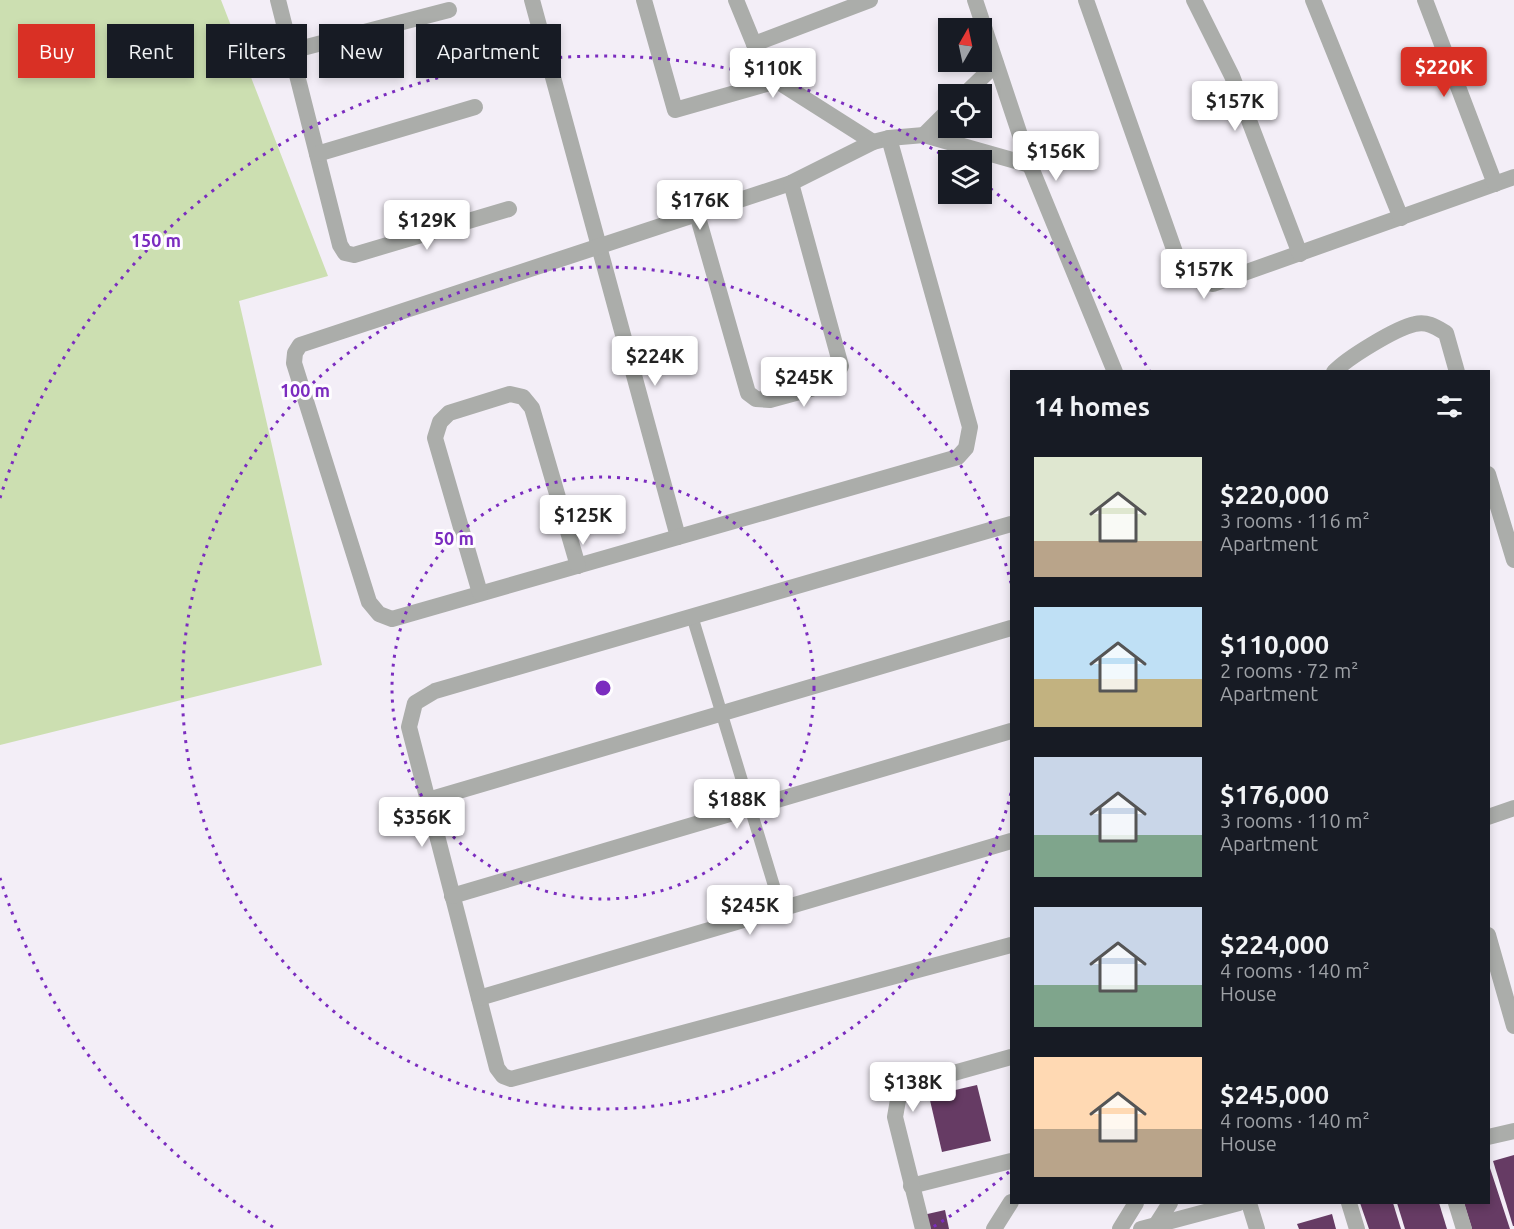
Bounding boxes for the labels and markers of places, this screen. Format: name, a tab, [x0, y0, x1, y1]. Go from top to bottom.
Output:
pin: $220K	[1402, 47, 1486, 98]
pin: $110K	[731, 48, 815, 99]
pin: $157K	[1193, 81, 1277, 132]
pin: $156K	[1014, 131, 1098, 182]
pin: $176K	[658, 180, 742, 231]
pin: $129K	[385, 200, 469, 251]
pin: $157K	[1162, 249, 1246, 300]
pin: $224K	[613, 336, 697, 387]
pin: $245K	[762, 357, 846, 408]
pin: $125K	[541, 495, 625, 546]
centre of rings	[593, 678, 613, 698]
pin: $188K	[695, 779, 779, 830]
pin: $356K	[380, 797, 464, 848]
pin: $245K	[708, 885, 792, 936]
pin: $138K	[871, 1062, 955, 1113]

